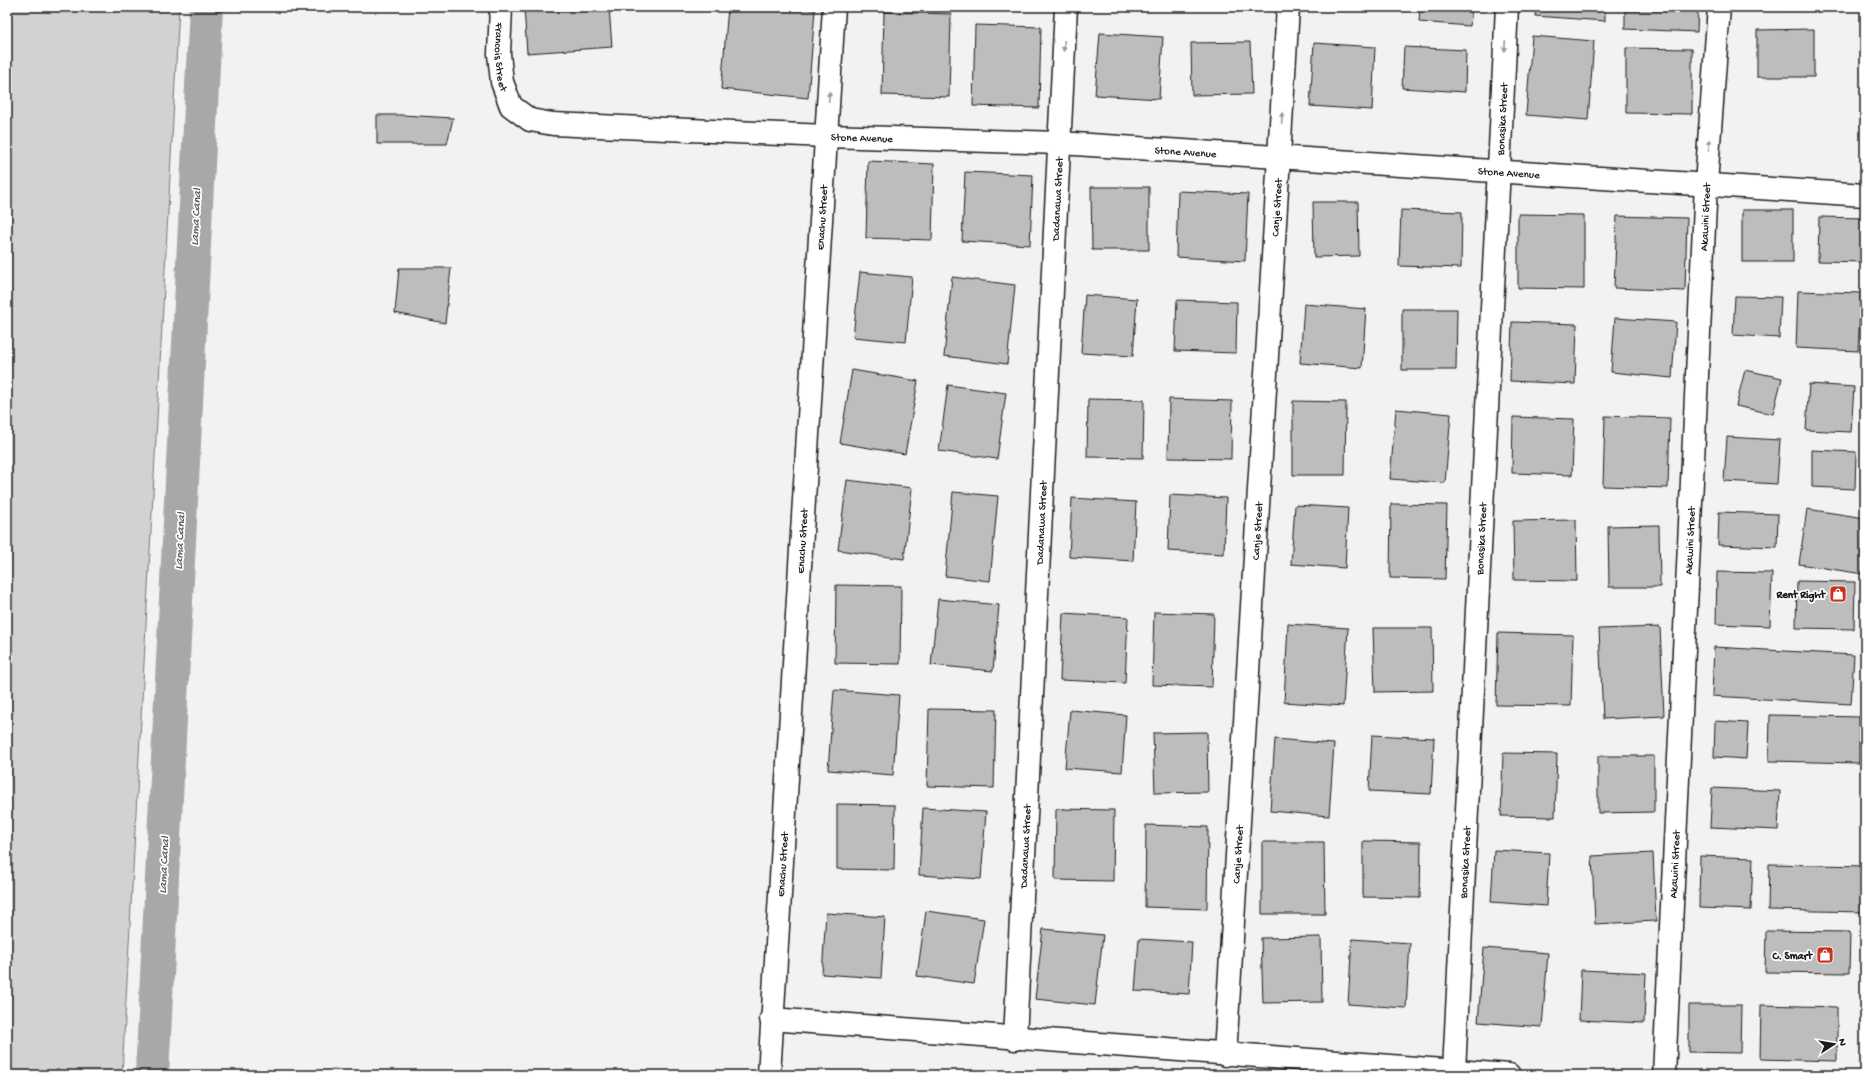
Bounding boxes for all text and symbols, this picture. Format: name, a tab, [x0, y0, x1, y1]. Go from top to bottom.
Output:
street label: Francois Street	[491, 21, 510, 95]
one-way arrow	[1060, 40, 1067, 52]
one-way arrow	[1502, 40, 1509, 52]
street label: Bonasika Street	[1496, 81, 1511, 157]
one-way arrow	[825, 91, 832, 103]
one-way arrow	[1278, 112, 1285, 124]
street label: Stone Avenue	[831, 132, 893, 146]
one-way arrow	[1705, 139, 1712, 151]
street label: Stone Avenue	[1154, 145, 1217, 161]
street label: Dadanawa Street	[1050, 155, 1067, 242]
street label: Stone Avenue	[1477, 166, 1540, 182]
street label: Canje Street	[1270, 177, 1286, 237]
street label: Akawini Street	[1699, 181, 1714, 251]
street label: Enachu Street	[815, 183, 831, 251]
water label: Lama Canal	[189, 187, 206, 246]
street label: Dadanawa Street	[1034, 479, 1051, 566]
street label: Canje Street	[1251, 500, 1266, 560]
street label: Bonasika Street	[1475, 501, 1490, 576]
street label: Akawini Street	[1684, 505, 1699, 575]
street label: Enachu Street	[796, 507, 812, 574]
water label: Lama Canal	[173, 511, 190, 570]
shop icon: Rent Right	[1828, 584, 1848, 604]
place label: Rent Right	[1775, 589, 1826, 603]
street label: Dadanawa Street	[1018, 803, 1035, 889]
street label: Canje Street	[1231, 824, 1247, 884]
street label: Bonasika Street	[1459, 825, 1474, 900]
street label: Akawini Street	[1668, 829, 1684, 899]
street label: Enachu Street	[776, 830, 792, 897]
water label: Lama Canal	[157, 835, 174, 894]
shop icon: C. Smart	[1815, 945, 1835, 965]
place label: C. Smart	[1772, 950, 1813, 963]
north arrow	[1814, 1024, 1854, 1064]
text: N	[1835, 1038, 1848, 1047]

